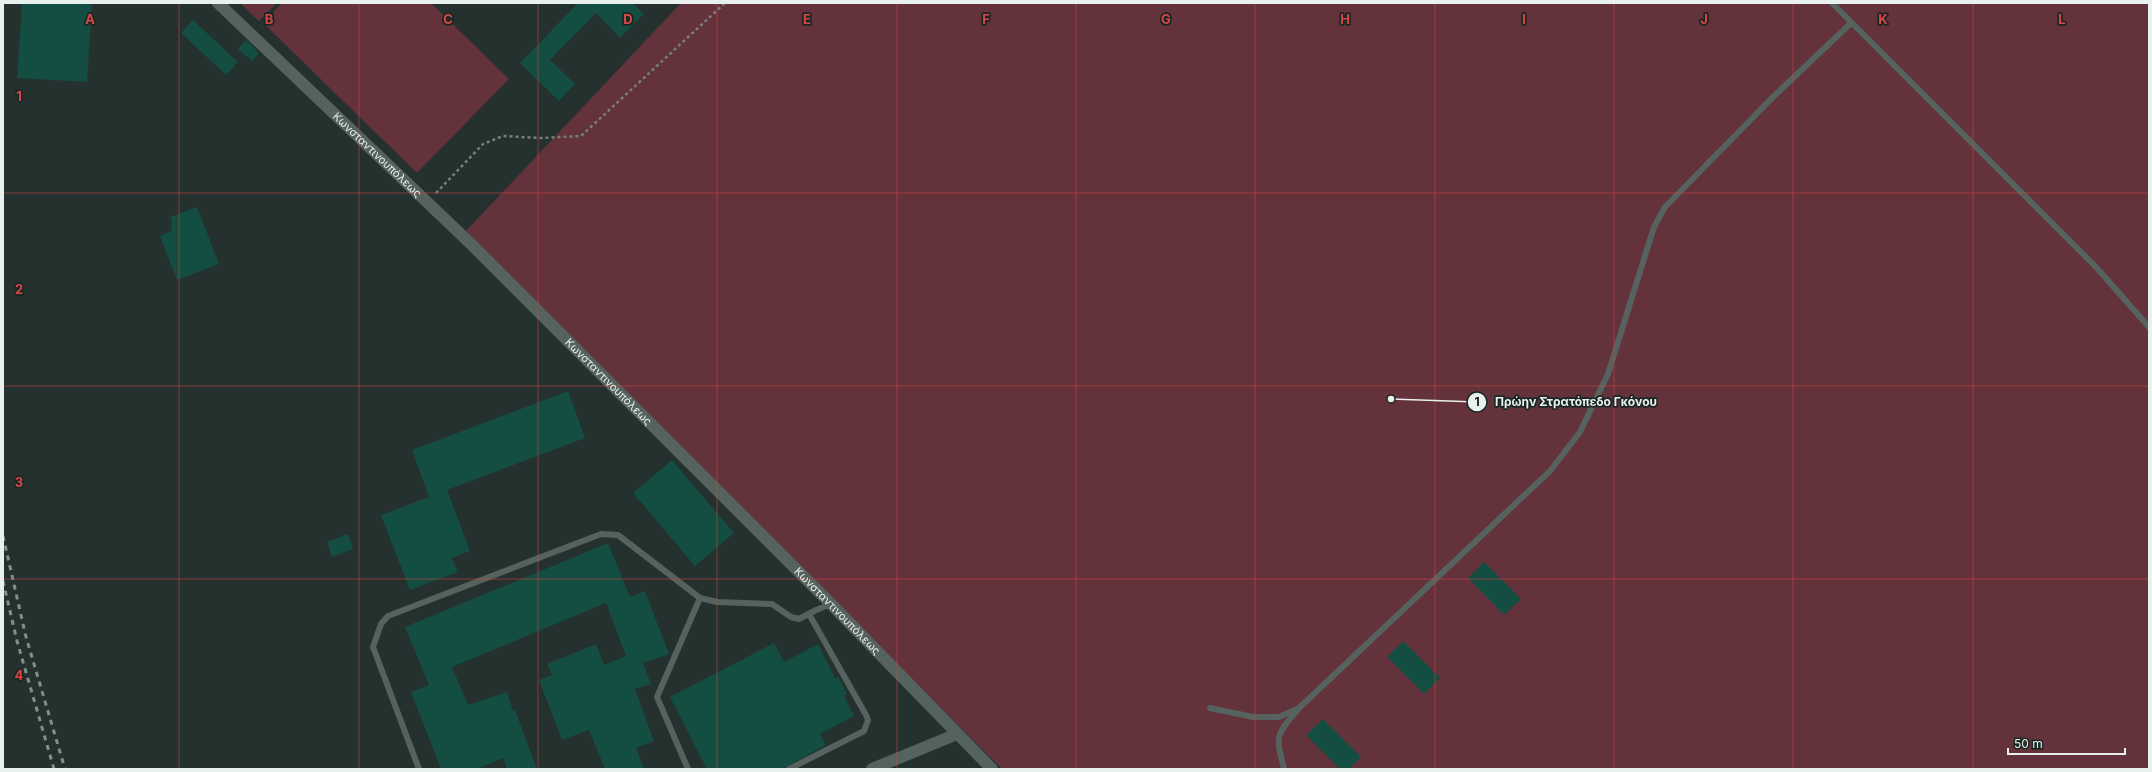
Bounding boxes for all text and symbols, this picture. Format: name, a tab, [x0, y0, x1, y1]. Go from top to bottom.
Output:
text: A	[85, 11, 95, 27]
text: B	[265, 11, 274, 27]
text: C	[443, 11, 453, 27]
text: D	[623, 11, 633, 27]
text: E	[803, 11, 811, 27]
text: F	[982, 11, 990, 27]
text: G	[1161, 11, 1171, 27]
text: H	[1340, 11, 1350, 27]
text: I	[1522, 11, 1526, 27]
text: J	[1700, 11, 1708, 27]
text: K	[1878, 11, 1888, 27]
text: L	[2058, 11, 2066, 27]
text: 1	[16, 88, 22, 104]
street label: Κωνσταντινουπόλεως	[330, 109, 425, 200]
text: 2	[15, 281, 23, 297]
street label: Κωνσταντινουπόλεως	[562, 335, 655, 428]
callout: Πρώην Στρατόπεδο Γκόνου	[1467, 390, 1665, 414]
text: 1	[1474, 394, 1480, 409]
text: Πρώην Στρατόπεδο Γκόνου	[1495, 394, 1657, 409]
text: 3	[15, 474, 23, 490]
street label: Κωνσταντινουπόλεως	[791, 564, 884, 658]
text: 4	[15, 667, 24, 683]
scale bar	[2008, 730, 2125, 756]
text: 50 m	[2014, 736, 2043, 751]

